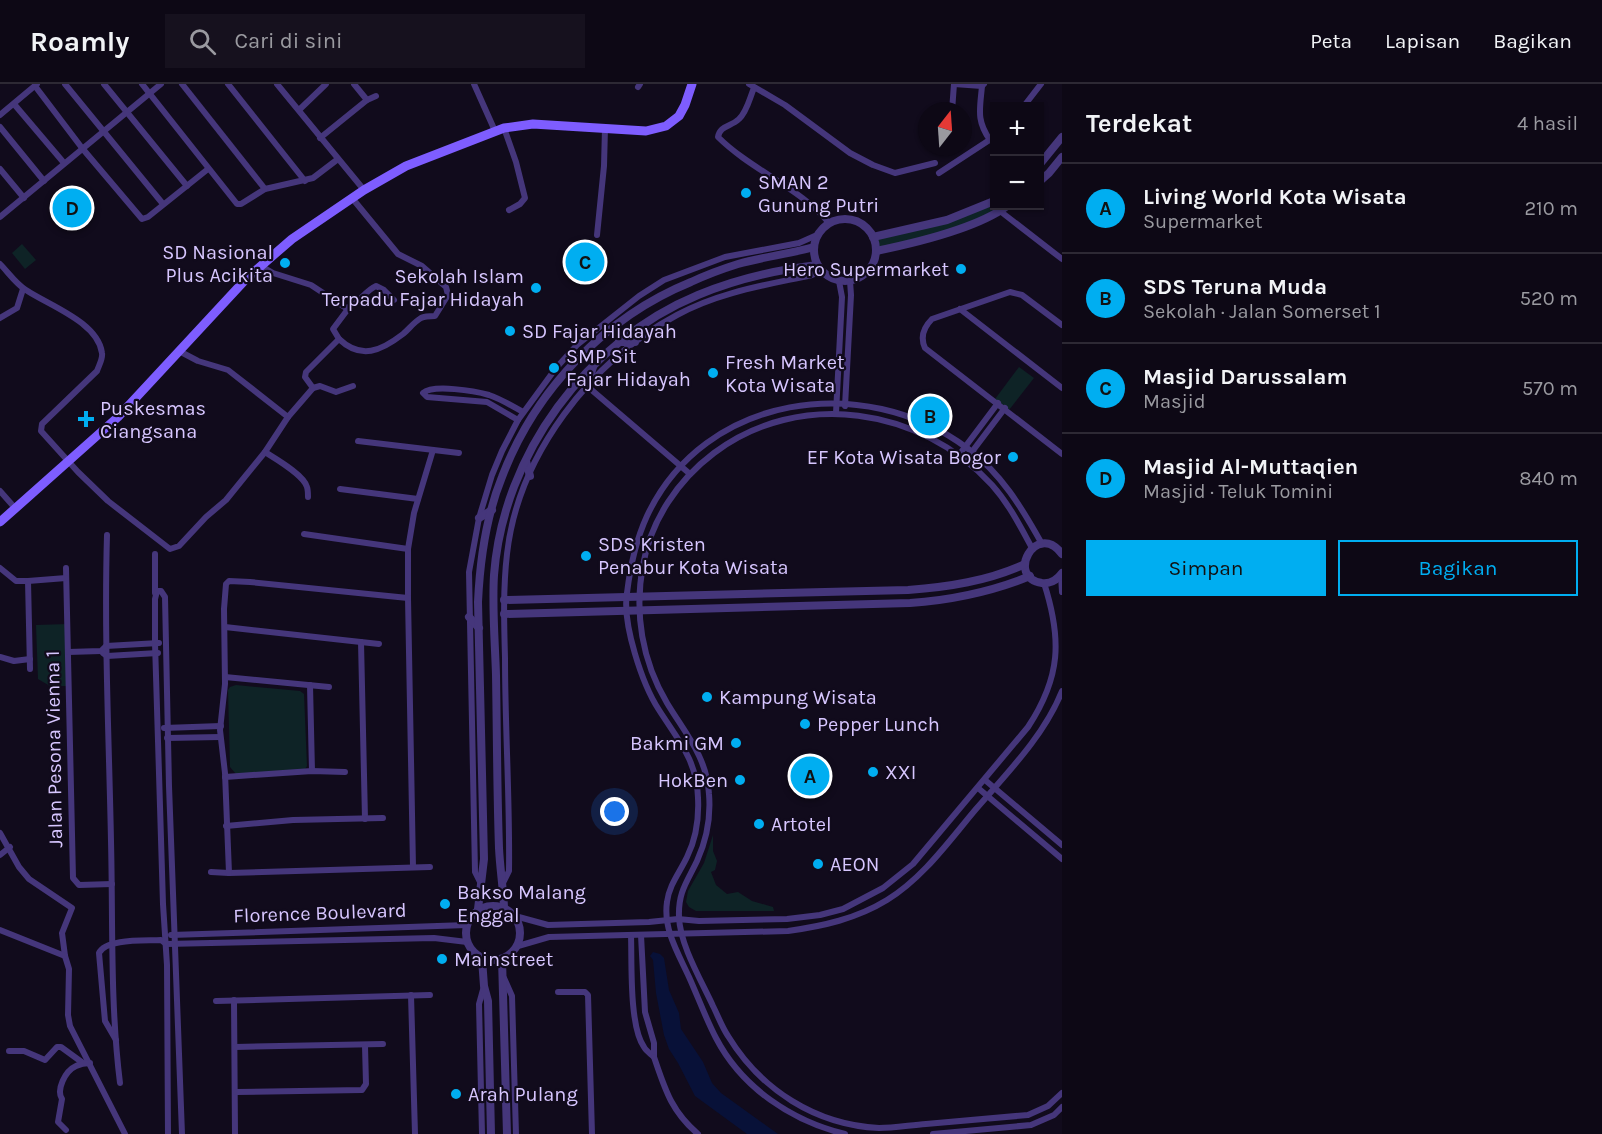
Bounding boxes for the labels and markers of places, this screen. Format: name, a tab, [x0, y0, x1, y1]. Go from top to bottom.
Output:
place label: SMAN 2 Gunung Putri	[758, 171, 879, 217]
pin: D	[52, 186, 92, 230]
marker: SMAN 2 Gunung Putri	[739, 186, 753, 200]
pin: C	[566, 240, 604, 285]
place label: SD Nasional Plus Acikita	[162, 241, 273, 287]
marker: SD Nasional Plus Acikita	[278, 256, 292, 270]
place label: Hero Supermarket	[783, 258, 949, 281]
marker: Hero Supermarket	[954, 262, 968, 276]
place label: Sekolah Islam Terpadu Fajar Hidayah	[322, 265, 524, 311]
marker: Sekolah Islam Terpadu Fajar Hidayah	[529, 281, 543, 295]
place label: SD Fajar Hidayah	[522, 320, 677, 343]
marker: SD Fajar Hidayah	[503, 324, 517, 338]
place label: SMP Sit Fajar Hidayah	[566, 345, 691, 391]
place label: Fresh Market Kota Wisata	[725, 351, 845, 397]
marker: SMP Sit Fajar Hidayah	[547, 361, 561, 375]
marker: Fresh Market Kota Wisata	[706, 366, 720, 380]
pin: B	[910, 394, 950, 438]
place label: Puskesmas Ciangsana	[100, 397, 206, 443]
marker: Puskesmas Ciangsana	[77, 410, 95, 428]
place label: EF Kota Wisata Bogor	[807, 446, 1002, 469]
marker: EF Kota Wisata Bogor	[1006, 450, 1020, 464]
place label: SDS Kristen Penabur Kota Wisata	[598, 533, 789, 579]
marker: SDS Kristen Penabur Kota Wisata	[579, 549, 593, 563]
place label: Kampung Wisata	[719, 686, 877, 709]
marker: Kampung Wisata	[700, 690, 714, 704]
place label: Pepper Lunch	[817, 713, 940, 736]
marker: Pepper Lunch	[798, 717, 812, 731]
place label: Bakmi GM	[630, 732, 724, 755]
marker: Bakmi GM	[729, 736, 743, 750]
pin: A	[790, 754, 830, 798]
place label: XXI	[885, 761, 916, 784]
marker: XXI	[866, 765, 880, 779]
place label: HokBen	[658, 769, 728, 792]
marker: HokBen	[733, 773, 747, 787]
place label: Artotel	[771, 813, 832, 836]
marker: Artotel	[752, 817, 766, 831]
place label: AEON	[830, 853, 879, 876]
marker: AEON	[811, 857, 825, 871]
place label: Bakso Malang Enggal	[457, 881, 586, 927]
marker: Bakso Malang Enggal	[438, 897, 452, 911]
place label: Mainstreet	[454, 948, 554, 971]
marker: Mainstreet	[435, 952, 449, 966]
place label: Arah Pulang	[468, 1083, 578, 1106]
marker: Arah Pulang	[449, 1087, 463, 1101]

